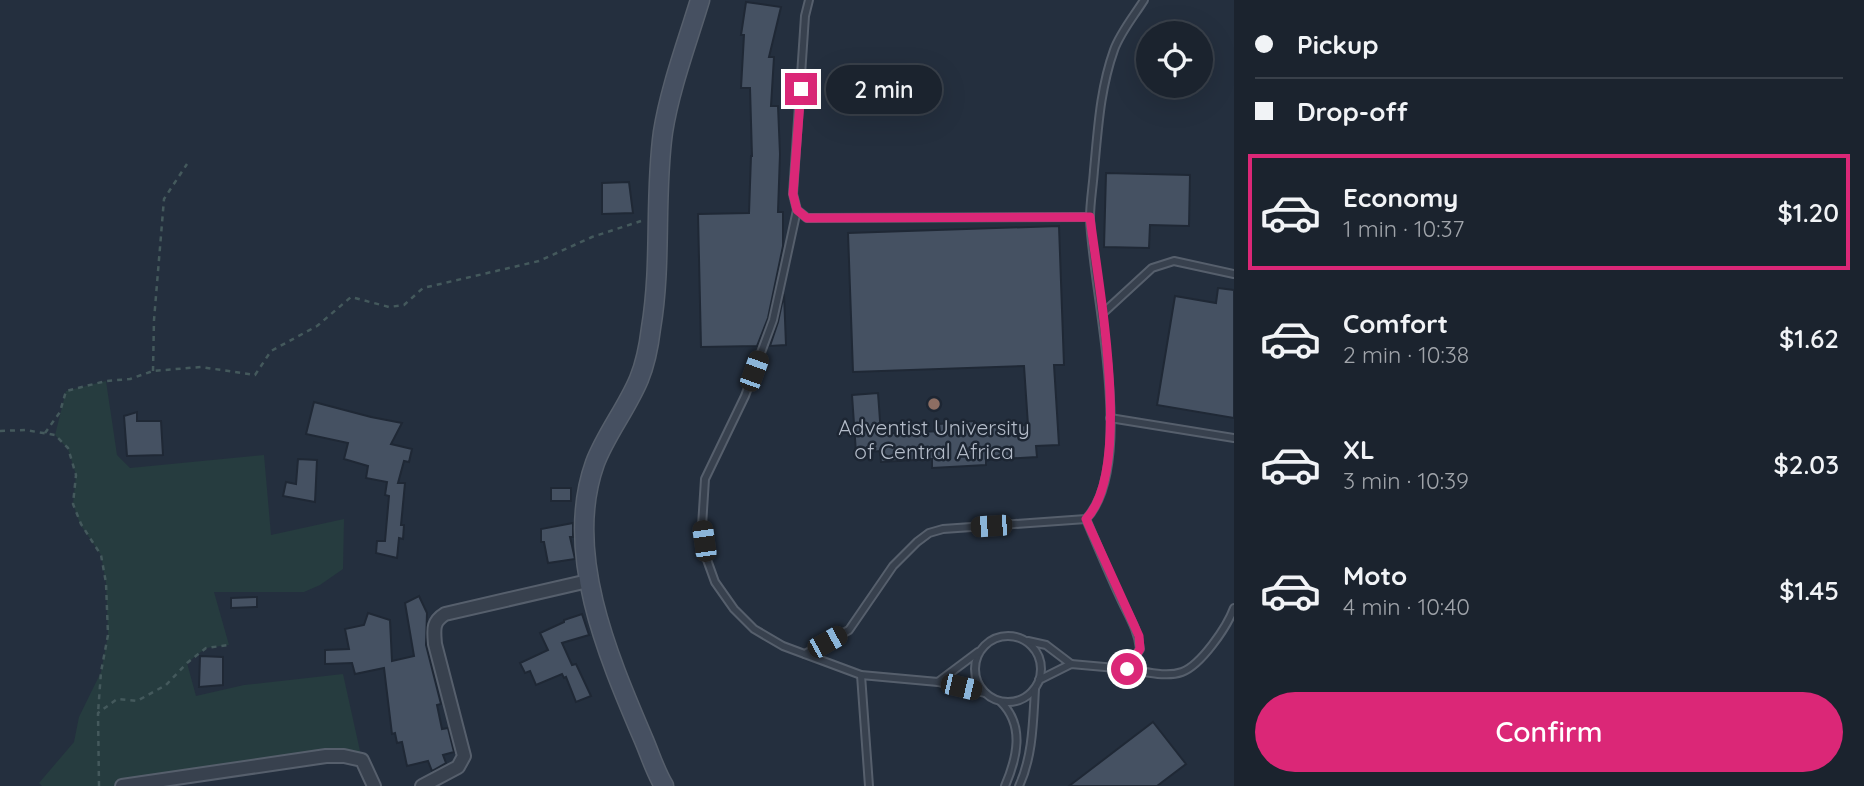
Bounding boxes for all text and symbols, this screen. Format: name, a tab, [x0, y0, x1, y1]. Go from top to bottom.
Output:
map controls	[1136, 21, 1213, 98]
button: locate	[1136, 21, 1213, 98]
text: Pickup	[1297, 28, 1379, 61]
callout: 2 min	[826, 64, 941, 114]
route end	[785, 73, 817, 105]
text: 2 min	[854, 75, 914, 104]
text: Drop-off	[1297, 95, 1408, 128]
icon: car	[1259, 181, 1322, 244]
text: Economy	[1343, 181, 1458, 214]
text: $1.20	[1777, 196, 1839, 229]
text: 1 min · 10:37	[1343, 214, 1464, 243]
icon: car	[1259, 307, 1322, 370]
text: Comfort	[1343, 307, 1448, 340]
text: $1.62	[1779, 322, 1839, 355]
text: 2 min · 10:38	[1343, 340, 1469, 369]
car	[737, 348, 772, 394]
marker: Adventist University of Central Africa	[926, 396, 942, 412]
place label: Adventist University of Central Africa	[838, 414, 1030, 464]
icon: car	[1259, 433, 1322, 496]
text: XL	[1343, 433, 1375, 466]
text: $2.03	[1774, 448, 1839, 481]
text: 3 min · 10:39	[1343, 466, 1469, 495]
car	[970, 514, 1013, 538]
car	[691, 519, 718, 563]
icon: car	[1259, 559, 1322, 622]
text: Moto	[1343, 559, 1407, 592]
text: $1.45	[1779, 574, 1839, 607]
text: 4 min · 10:40	[1343, 592, 1470, 621]
car	[804, 623, 851, 661]
route start	[1111, 653, 1143, 685]
car	[939, 672, 984, 702]
button: Confirm	[1255, 692, 1843, 772]

